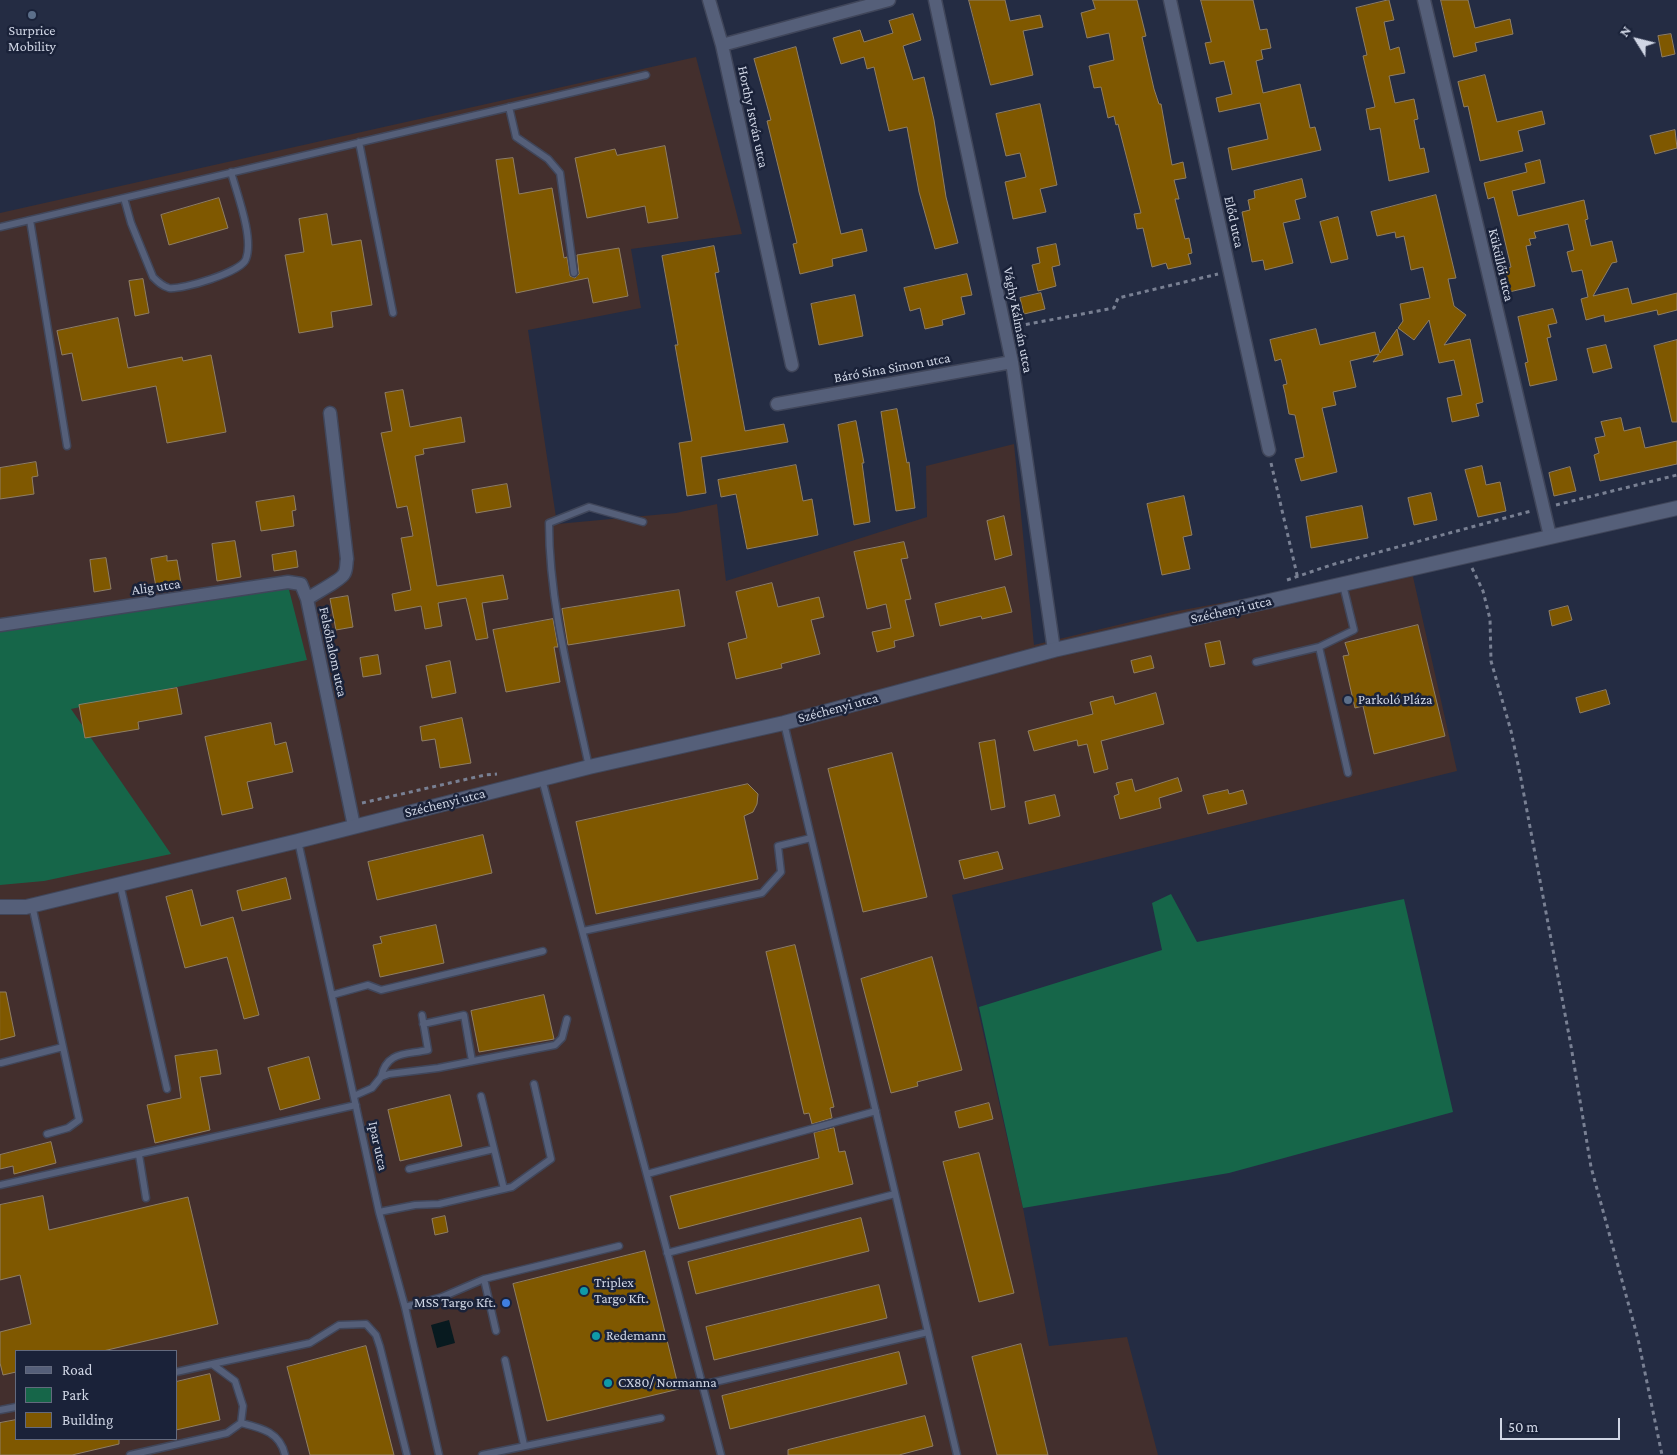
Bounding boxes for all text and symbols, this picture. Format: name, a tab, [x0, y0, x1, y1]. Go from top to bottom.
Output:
marker: Surprice Mobility	[26, 9, 38, 21]
north arrow	[1612, 15, 1662, 65]
place label: Surprice Mobility	[8, 23, 56, 56]
text: N	[1616, 23, 1634, 40]
street label: Horthy István utca	[734, 64, 772, 170]
street label: Előd utca	[1220, 195, 1248, 249]
street label: Küküllői utca	[1484, 227, 1518, 303]
street label: Vághy Kálmán utca	[1000, 266, 1036, 374]
street label: Báró Sina Simon utca	[832, 349, 952, 387]
street label: Alig utca	[131, 575, 181, 599]
street label: Széchenyi utca	[1189, 593, 1273, 627]
street label: Felsőhalom utca	[315, 605, 351, 699]
street label: Széchenyi utca	[796, 689, 880, 727]
place label: Parkoló Pláza	[1358, 692, 1433, 708]
marker: Parkoló Pláza	[1342, 694, 1354, 706]
street label: Széchenyi utca	[403, 785, 487, 821]
street label: Ipar utca	[365, 1120, 391, 1172]
place label: Triplex Targo Kft.	[594, 1275, 649, 1308]
marker: Triplex Targo Kft.	[578, 1285, 590, 1297]
place label: MSS Targo Kft.	[414, 1295, 496, 1311]
marker: MSS Targo Kft.	[500, 1297, 512, 1309]
place label: Redemann	[606, 1328, 666, 1344]
marker: Redemann	[590, 1330, 602, 1342]
legend	[15, 1350, 178, 1440]
text: Road	[62, 1362, 92, 1378]
place label: CX80/ Normanna	[618, 1375, 717, 1391]
marker: CX80/ Normanna	[602, 1377, 614, 1389]
text: Park	[62, 1387, 89, 1403]
scale bar	[1502, 1408, 1622, 1440]
text: Building	[62, 1412, 113, 1428]
text: 50 m	[1508, 1419, 1538, 1435]

